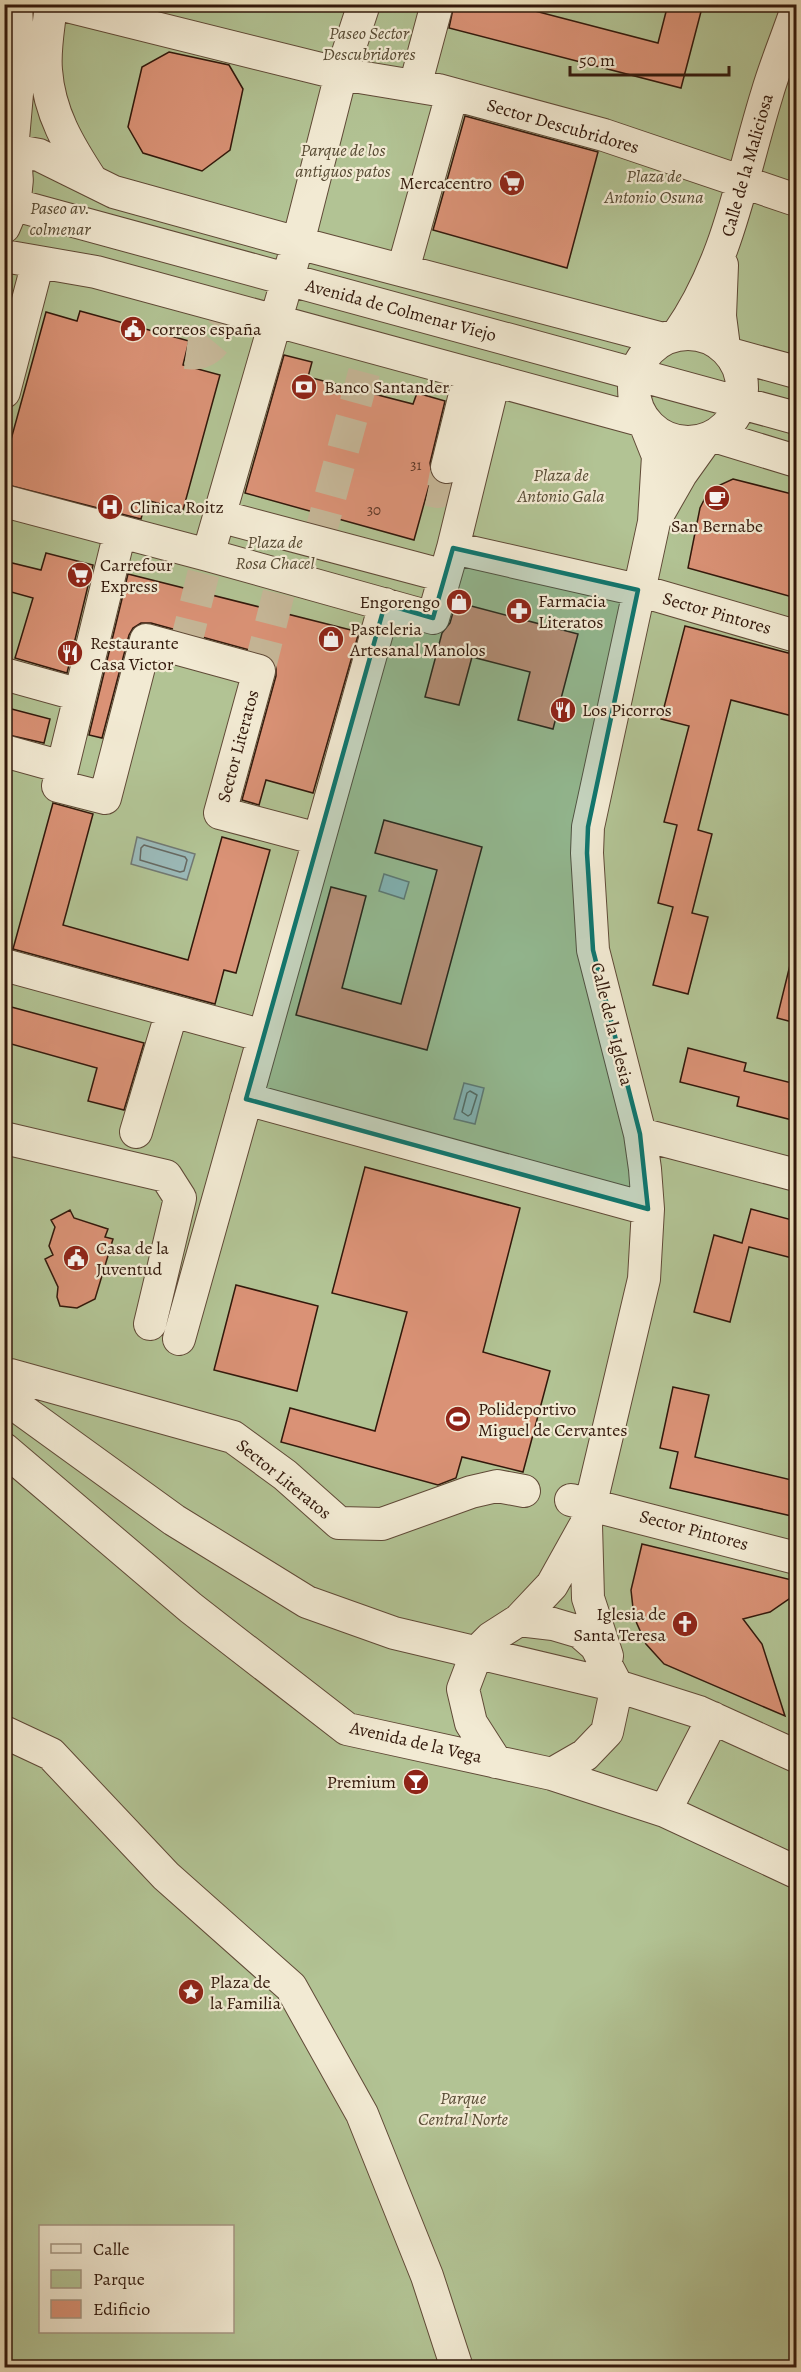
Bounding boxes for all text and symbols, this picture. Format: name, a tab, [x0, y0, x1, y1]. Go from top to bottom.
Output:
park label: Paseo Sector Descubridores	[322, 21, 416, 66]
scale bar	[570, 39, 729, 77]
text: 50 m	[579, 48, 615, 72]
street label: Calle de la Maliciosa	[715, 90, 779, 239]
street label: Sector Descubridores	[484, 93, 642, 159]
park label: Parque de los antiguos patos	[295, 138, 391, 183]
park label: Plaza de Antonio Osuna	[604, 164, 703, 209]
supermarket icon: Mercacentro	[497, 168, 527, 198]
place label: Mercacentro	[400, 171, 492, 195]
park label: Paseo av. colmenar	[30, 196, 91, 241]
street label: Avenida de Colmenar Viejo	[302, 273, 499, 347]
public building icon: correos españa	[118, 314, 148, 344]
place label: correos españa	[152, 317, 262, 341]
bank icon: Banco Santander	[289, 372, 319, 402]
place label: Banco Santander	[324, 375, 449, 399]
house number: 31	[410, 455, 422, 475]
park label: Plaza de Antonio Gala	[516, 463, 605, 508]
cafe icon: San Bernabe	[702, 483, 732, 513]
hospital icon: Clinica Roitz	[95, 492, 125, 522]
place label: Clinica Roitz	[130, 495, 224, 519]
house number: 30	[367, 500, 381, 520]
place label: San Bernabe	[671, 514, 763, 538]
park label: Plaza de Rosa Chacel	[235, 530, 315, 575]
place label: Carrefour Express	[100, 553, 173, 598]
supermarket icon: Carrefour Express	[65, 560, 95, 590]
street label: Sector Pintores	[660, 586, 774, 640]
shop icon: Engorengo	[444, 587, 474, 617]
place label: Farmacia Literatos	[538, 589, 607, 634]
place label: Engorengo	[359, 590, 440, 614]
pharmacy icon: Farmacia Literatos	[504, 596, 534, 626]
place label: Pasteleria Artesanal Manolos	[349, 617, 486, 662]
shop icon: Pasteleria Artesanal Manolos	[316, 624, 346, 654]
place label: Restaurante Casa Victor	[90, 631, 179, 676]
restaurant icon: Restaurante Casa Victor	[55, 638, 85, 668]
street label: Sector Literatos	[211, 687, 265, 805]
restaurant icon: Los Picorros	[548, 695, 578, 725]
place label: Los Picorros	[582, 698, 672, 722]
street label: Calle de la Iglesia	[585, 960, 639, 1089]
place label: Casa de la Juventud	[96, 1236, 170, 1281]
public building icon: Casa de la Juventud	[61, 1243, 91, 1273]
place label: Polideportivo Miguel de Cervantes	[478, 1397, 628, 1442]
sports icon: Polideportivo Miguel de Cervantes	[443, 1404, 473, 1434]
street label: Sector Literatos	[231, 1433, 337, 1525]
street label: Sector Pintores	[637, 1504, 751, 1556]
place label: Iglesia de Santa Teresa	[573, 1602, 667, 1647]
church icon: Iglesia de Santa Teresa	[670, 1609, 700, 1639]
street label: Avenida de la Vega	[347, 1715, 485, 1769]
bar icon: Premium	[401, 1767, 431, 1797]
place label: Premium	[327, 1770, 396, 1794]
place label: Plaza de la Familia	[210, 1970, 282, 2015]
place icon: Plaza de la Familia	[176, 1977, 206, 2007]
park label: Parque Central Norte	[418, 2086, 508, 2131]
legend	[39, 2225, 234, 2333]
text: Calle	[93, 2237, 130, 2261]
text: Parque	[93, 2267, 145, 2291]
text: Edificio	[93, 2297, 150, 2321]

